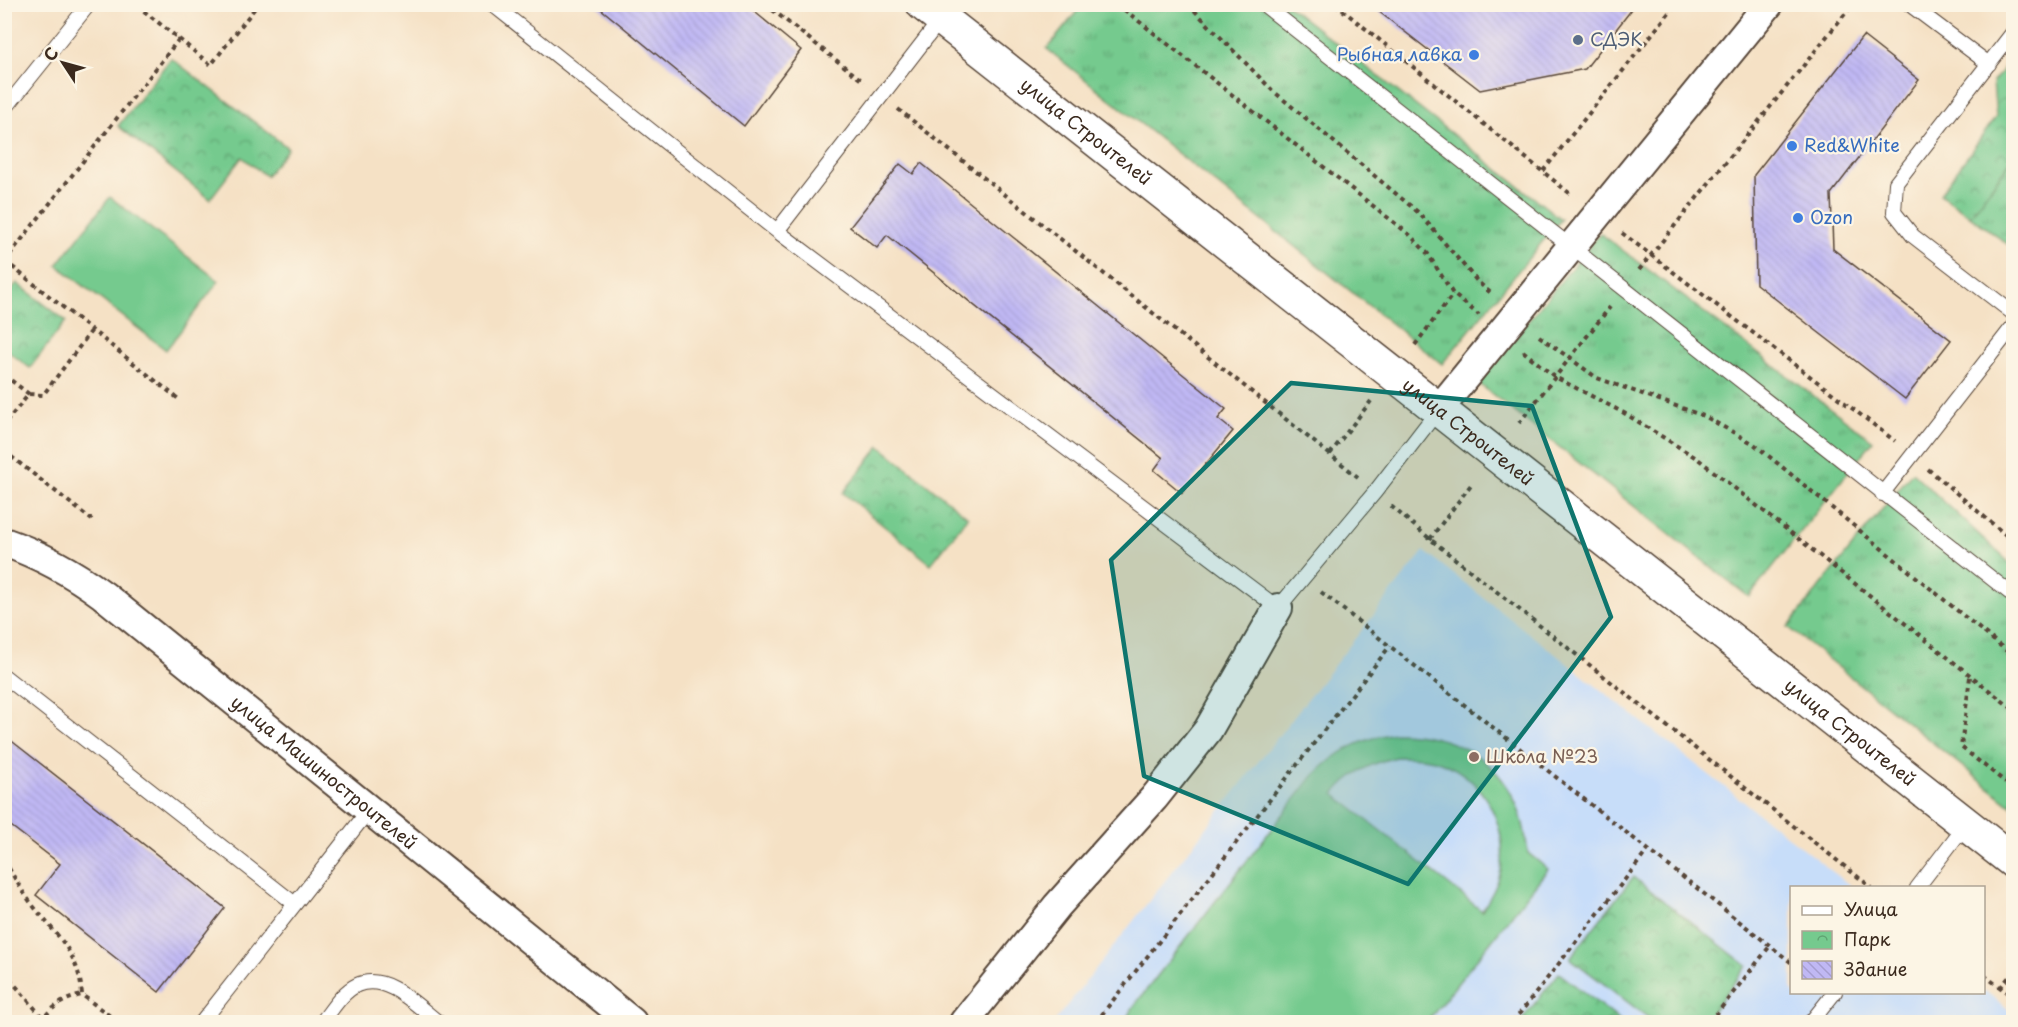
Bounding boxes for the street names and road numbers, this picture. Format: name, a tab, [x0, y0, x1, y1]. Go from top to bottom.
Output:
street label: улица Строителей	[1015, 70, 1158, 191]
street label: улица Строителей	[1397, 371, 1540, 492]
street label: улица Строителей	[1779, 671, 1922, 792]
street label: улица Машиностроителей	[225, 688, 423, 855]

